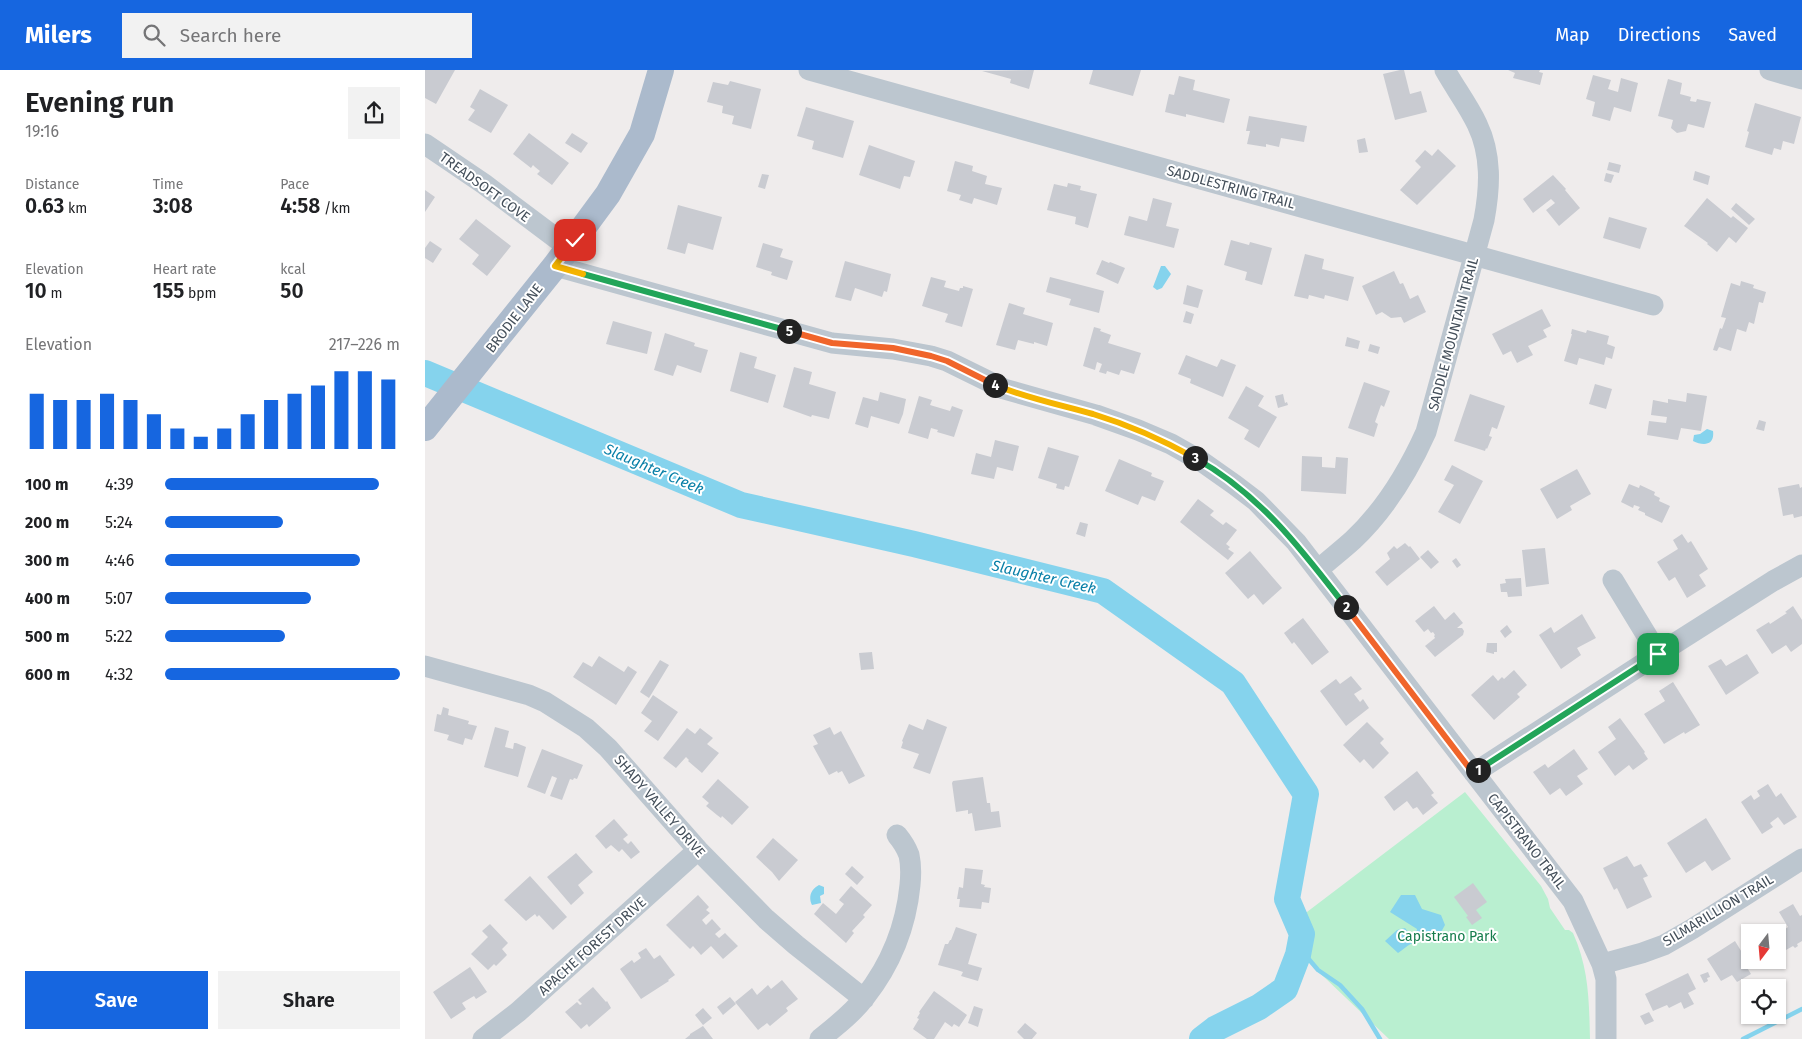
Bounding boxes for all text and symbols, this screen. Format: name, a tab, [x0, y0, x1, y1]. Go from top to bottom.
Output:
search box	[122, 13, 472, 58]
text: Milers	[25, 21, 92, 49]
icon: search	[140, 21, 168, 49]
text: Search here	[180, 24, 281, 47]
text: Map	[1555, 24, 1590, 46]
text: Directions	[1618, 24, 1700, 46]
text: Saved	[1728, 24, 1777, 46]
text: Evening run	[25, 86, 174, 119]
button: share	[348, 87, 400, 139]
text: 19:16	[25, 122, 59, 141]
street label: TREADSOFT COVE	[436, 149, 533, 226]
street label: SADDLESTRING TRAIL	[1165, 162, 1297, 213]
text: Distance	[25, 176, 79, 193]
text: Time	[153, 176, 183, 193]
text: Pace	[280, 176, 309, 193]
text: 0.63	[25, 193, 64, 219]
text: 3:08	[153, 193, 193, 219]
text: 4:58	[280, 193, 320, 219]
text: km	[64, 200, 87, 217]
text: /km	[320, 200, 351, 217]
pin	[554, 219, 596, 261]
icon: check	[561, 226, 589, 254]
street label: SADDLE MOUNTAIN TRAIL	[1425, 256, 1482, 413]
text: Elevation	[25, 261, 84, 278]
text: Heart rate	[153, 261, 216, 278]
text: kcal	[280, 261, 306, 278]
text: 10	[25, 278, 47, 304]
text: 155	[153, 278, 184, 304]
text: 50	[280, 278, 304, 304]
street label: BRODIE LANE	[482, 280, 547, 356]
text: m	[47, 285, 62, 302]
text: bpm	[184, 285, 217, 302]
pin: 5	[777, 318, 801, 344]
text: 5	[786, 323, 793, 340]
text: Elevation	[25, 335, 92, 354]
text: 217–226 m	[329, 335, 400, 354]
pin: 4	[983, 372, 1007, 398]
text: 4	[992, 377, 999, 394]
water label: Slaughter Creek	[601, 440, 706, 498]
pin: 3	[1183, 446, 1207, 470]
text: 3	[1192, 450, 1199, 467]
text: 100 m	[25, 475, 68, 494]
text: 4:39	[105, 475, 134, 494]
text: 200 m	[25, 513, 69, 532]
text: 5:24	[105, 513, 133, 532]
text: 300 m	[25, 551, 69, 570]
text: 4:46	[105, 551, 134, 570]
water label: Slaughter Creek	[989, 556, 1098, 598]
text: 400 m	[25, 589, 70, 608]
text: 5:07	[105, 589, 133, 608]
pin: 2	[1333, 594, 1359, 620]
text: 2	[1343, 599, 1350, 616]
text: 500 m	[25, 627, 70, 646]
text: 5:22	[105, 627, 133, 646]
pin	[1637, 633, 1679, 675]
icon: arrive	[1644, 640, 1672, 668]
text: 600 m	[25, 665, 70, 684]
text: 4:32	[105, 665, 133, 684]
street label: SHADY VALLEY DRIVE	[610, 752, 709, 861]
pin: 1	[1465, 758, 1491, 782]
text: 1	[1475, 762, 1482, 779]
street label: CAPISTRANO TRAIL	[1484, 790, 1569, 893]
street label: SILMARILLION TRAIL	[1660, 871, 1777, 950]
street label: APACHE FOREST DRIVE	[535, 894, 650, 999]
north arrow	[1741, 924, 1786, 969]
map controls	[1741, 924, 1786, 1024]
park label: Capistrano Park	[1397, 928, 1498, 945]
button: Save	[25, 971, 208, 1029]
button: Share	[218, 971, 400, 1029]
button: locate	[1741, 979, 1786, 1024]

